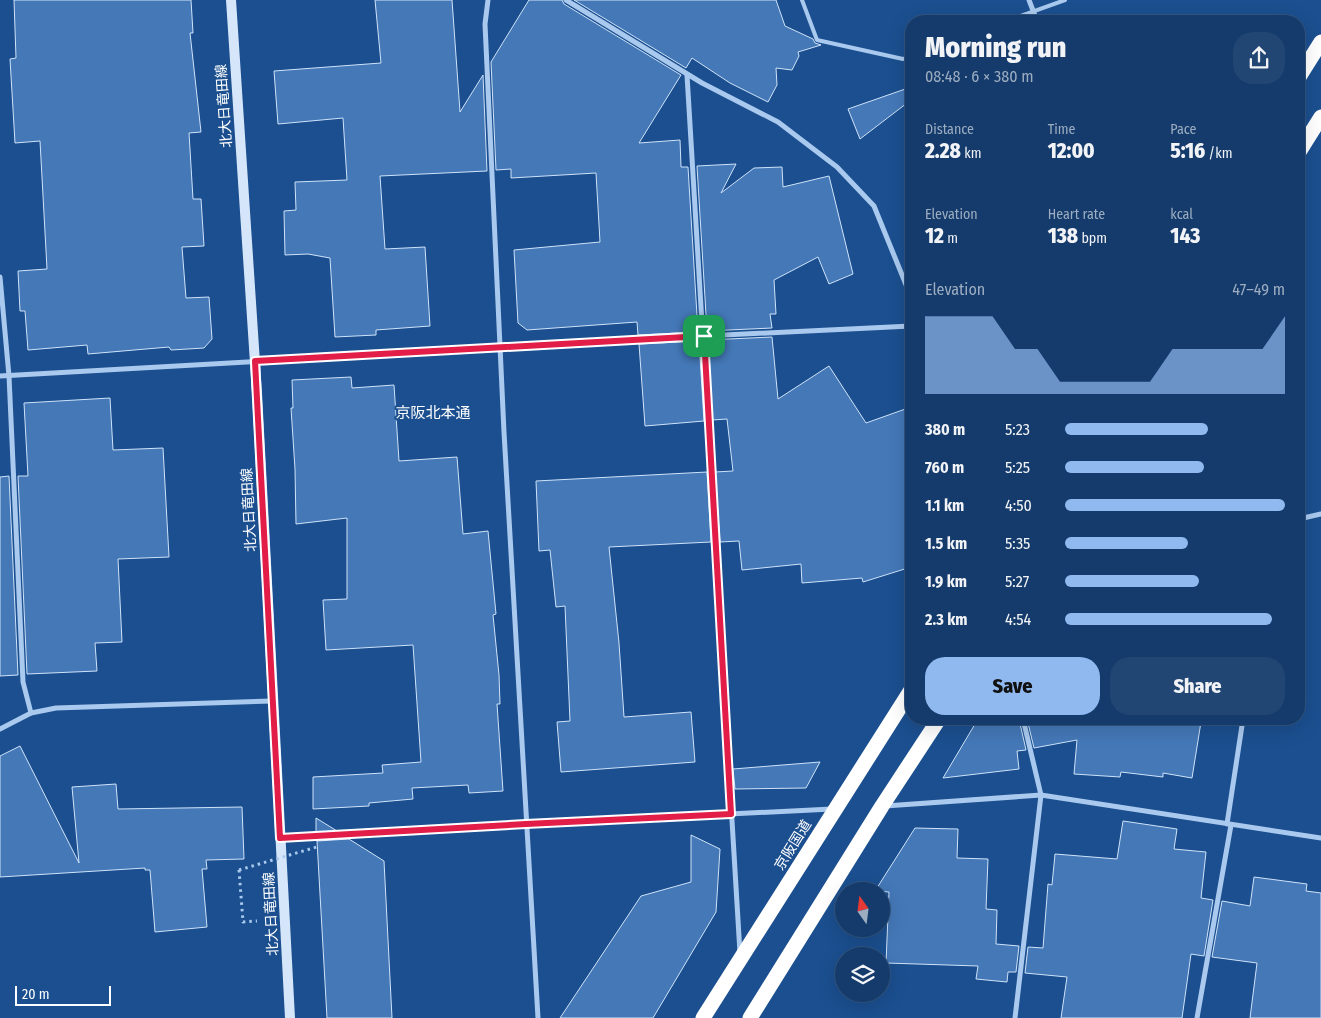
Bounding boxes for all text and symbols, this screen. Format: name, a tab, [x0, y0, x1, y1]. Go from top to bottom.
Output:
text: Morning run	[925, 31, 1066, 64]
button: share	[1233, 32, 1285, 84]
street label: 北大日竜田線	[213, 64, 235, 148]
text: 08:48 · 6 × 380 m	[925, 67, 1034, 86]
text: Distance	[925, 121, 974, 138]
text: Time	[1048, 121, 1075, 138]
text: Pace	[1170, 121, 1196, 138]
text: 2.28	[925, 138, 961, 164]
text: 12:00	[1048, 138, 1095, 164]
text: 5:16	[1170, 138, 1205, 164]
text: km	[961, 145, 981, 162]
text: /km	[1205, 145, 1232, 162]
text: Elevation	[925, 206, 978, 223]
text: Heart rate	[1048, 206, 1105, 223]
text: kcal	[1170, 206, 1193, 223]
text: 12	[925, 223, 944, 249]
text: 138	[1048, 223, 1078, 249]
text: 143	[1170, 223, 1200, 249]
text: m	[944, 230, 958, 247]
text: bpm	[1078, 230, 1107, 247]
text: Elevation	[925, 280, 985, 299]
text: 47–49 m	[1232, 280, 1285, 299]
pin	[683, 315, 725, 357]
icon: arrive	[690, 322, 718, 350]
district label: 京阪北本通	[395, 404, 471, 422]
text: 380 m	[925, 420, 965, 439]
text: 5:23	[1005, 420, 1030, 439]
text: 760 m	[925, 458, 964, 477]
text: 5:25	[1005, 458, 1030, 477]
street label: 北大日竜田線	[238, 468, 260, 552]
text: 1.1 km	[925, 496, 964, 515]
text: 4:50	[1005, 496, 1032, 515]
text: 1.5 km	[925, 534, 967, 553]
text: 5:35	[1005, 534, 1030, 553]
text: 1.9 km	[925, 572, 967, 591]
text: 5:27	[1005, 572, 1029, 591]
text: 2.3 km	[925, 610, 968, 629]
text: 4:54	[1005, 610, 1031, 629]
button: Save	[925, 657, 1100, 715]
button: Share	[1110, 657, 1285, 715]
street label: 京阪国道	[771, 817, 815, 873]
street label: 北大日竜田線	[260, 872, 282, 956]
north arrow	[835, 882, 890, 938]
map controls	[835, 882, 890, 1002]
button: layers	[835, 947, 890, 1002]
scale bar	[15, 983, 111, 1006]
text: 20 m	[22, 986, 50, 1003]

